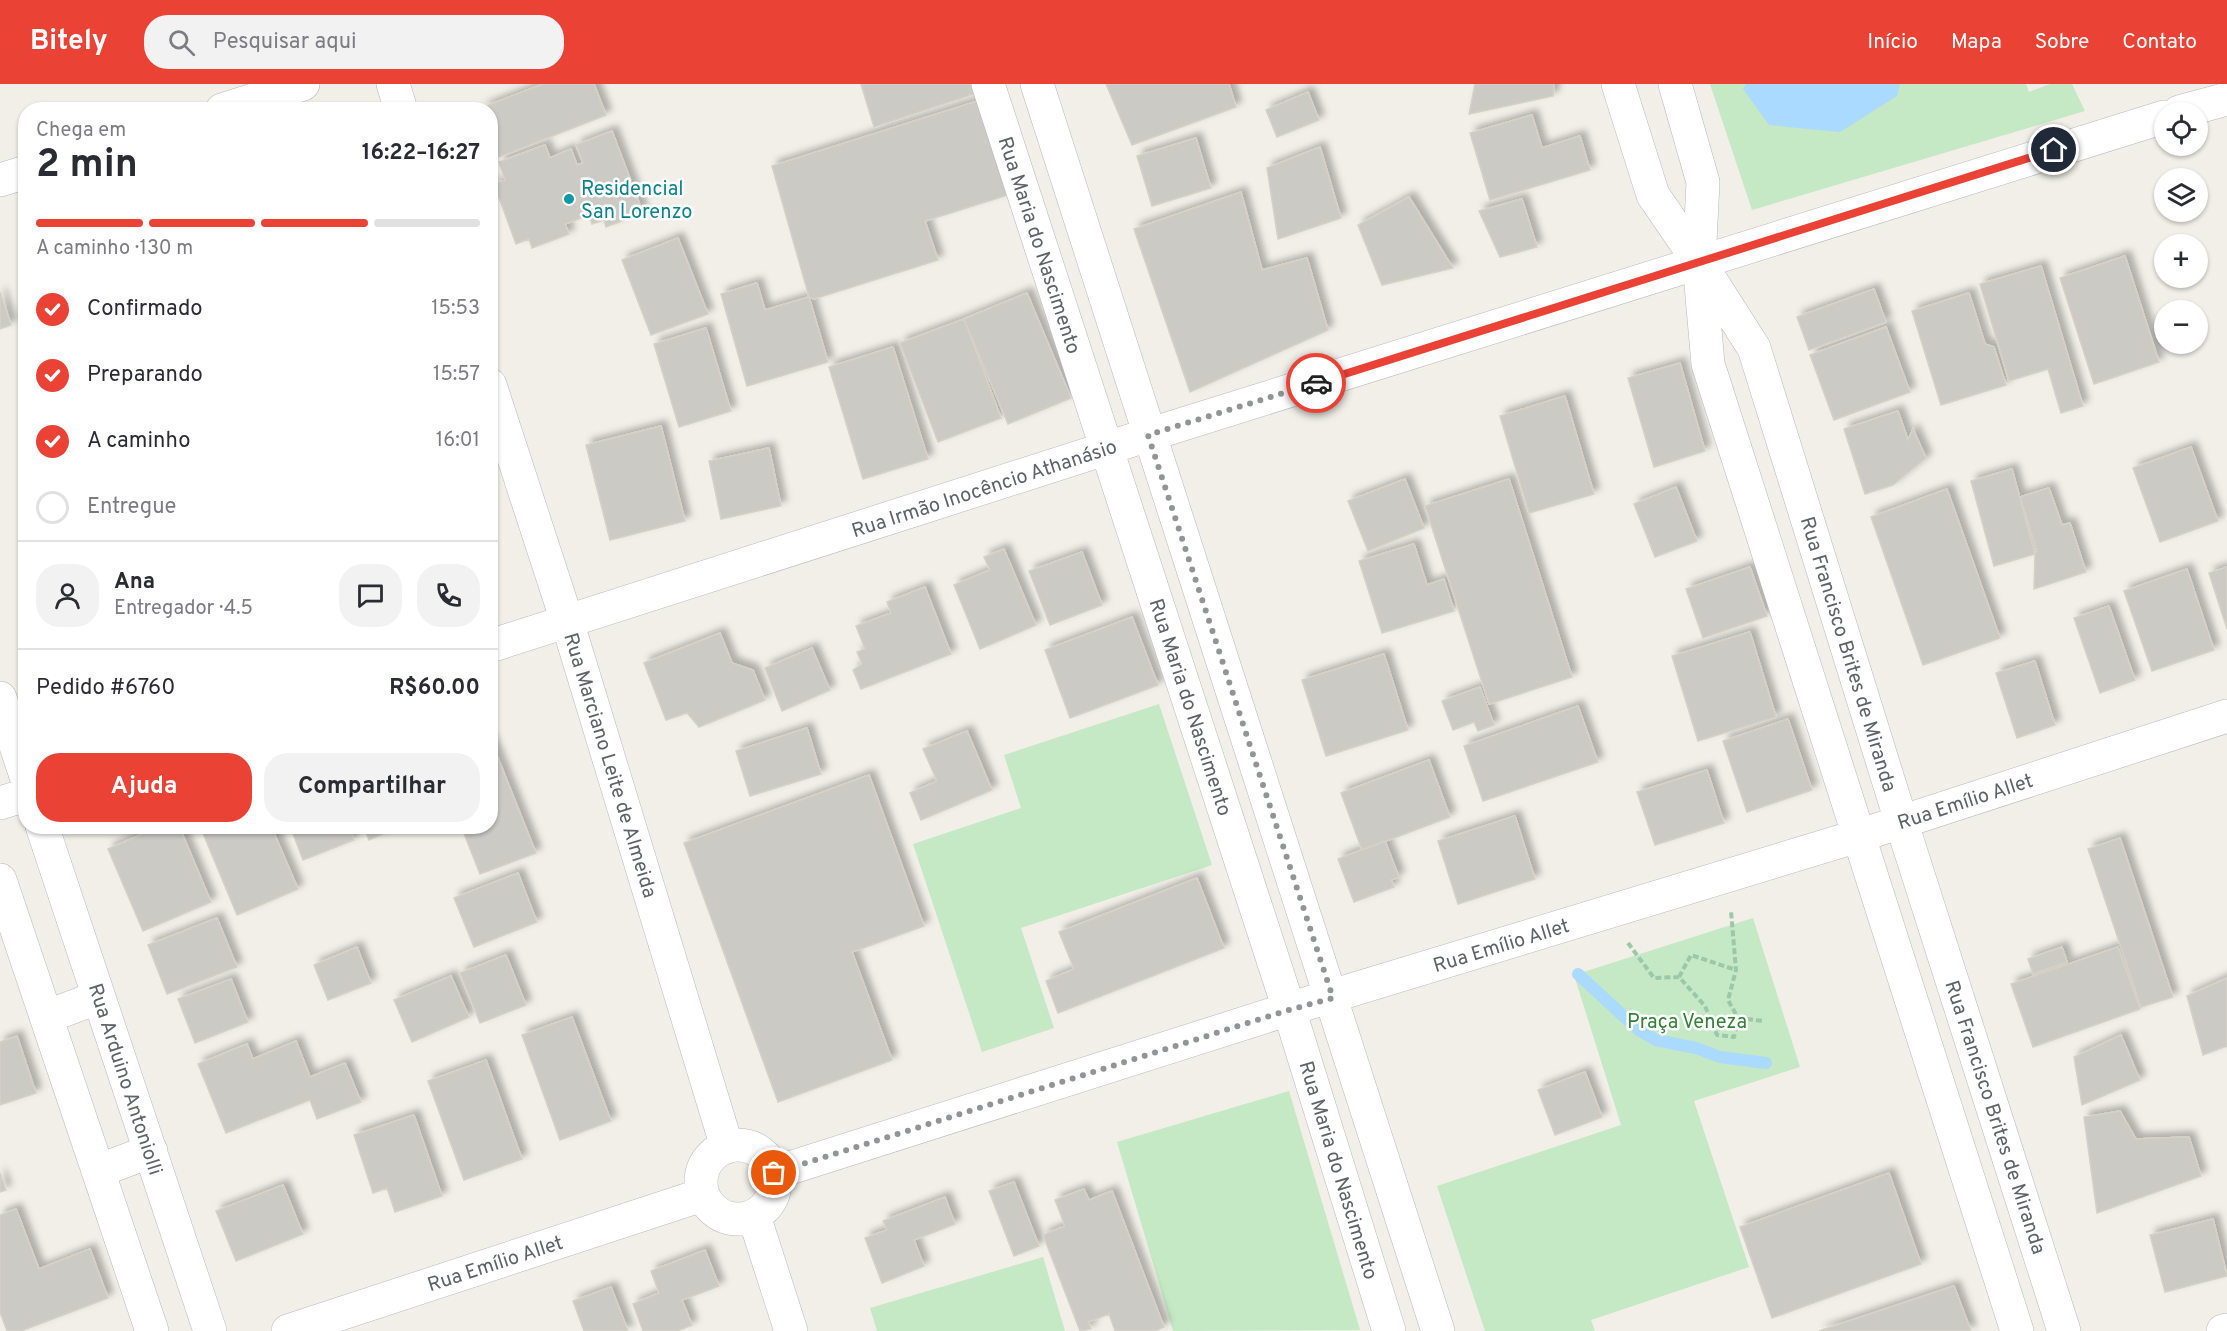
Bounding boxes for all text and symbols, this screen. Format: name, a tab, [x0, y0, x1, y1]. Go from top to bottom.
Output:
search box	[144, 15, 564, 69]
text: Bitely	[30, 24, 108, 60]
icon: search	[165, 26, 198, 59]
text: Pesquisar aqui	[213, 29, 357, 56]
text: Início	[1867, 29, 1918, 56]
text: Mapa	[1951, 29, 2002, 56]
text: Sobre	[2035, 29, 2089, 56]
text: Contato	[2122, 29, 2197, 56]
map controls	[2154, 102, 2208, 354]
button: locate	[2154, 102, 2208, 156]
text: Chega em	[36, 118, 126, 144]
pin	[2028, 124, 2079, 175]
icon: home	[2037, 133, 2070, 166]
street label: Rua Maria do Nascimento	[991, 134, 1086, 358]
text: 16:22–16:27	[362, 140, 480, 167]
text: 2 min	[36, 142, 138, 191]
button: layers	[2154, 168, 2208, 222]
place label: Residencial San Lorenzo	[581, 177, 693, 226]
marker: Residencial San Lorenzo	[562, 192, 576, 206]
button: +	[2154, 234, 2208, 288]
text: A caminho · 130 m	[36, 236, 193, 262]
icon: check	[36, 293, 69, 326]
text: Confirmado	[87, 296, 203, 323]
text: 15:53	[431, 296, 480, 322]
button: −	[2154, 300, 2208, 354]
courier	[1286, 353, 1346, 413]
icon: check	[36, 359, 69, 392]
text: Preparando	[87, 362, 203, 389]
text: 15:57	[433, 362, 480, 388]
icon: car	[1300, 367, 1333, 400]
icon: check	[36, 425, 69, 458]
text: A caminho	[87, 428, 190, 455]
text: 16:01	[436, 428, 480, 454]
street label: Rua Irmão Inocêncio Athanásio	[849, 435, 1121, 545]
text: Entregue	[87, 494, 176, 521]
street label: Rua Francisco Brites de Miranda	[1793, 514, 1901, 795]
button: person	[36, 564, 99, 627]
button: chat	[339, 564, 402, 627]
button: phone	[417, 564, 480, 627]
text: Ana	[114, 569, 155, 596]
text: Entregador · 4.5	[114, 596, 253, 622]
street label: Rua Maria do Nascimento	[1142, 596, 1237, 820]
street label: Rua Marciano Leite de Almeida	[556, 630, 662, 901]
text: Pedido #6760	[36, 675, 175, 702]
text: R$60.00	[389, 675, 480, 702]
button: Ajuda	[36, 753, 252, 822]
button: Compartilhar	[264, 753, 480, 822]
street label: Rua Emílio Allet	[1895, 769, 2037, 837]
street label: Rua Emílio Allet	[1430, 914, 1573, 980]
street label: Rua Francisco Brites de Miranda	[1937, 977, 2051, 1258]
street label: Rua Arduino Antoniolli	[81, 981, 167, 1179]
park label: Praça Veneza	[1627, 1010, 1747, 1036]
street label: Rua Maria do Nascimento	[1291, 1058, 1383, 1283]
pin	[748, 1147, 799, 1198]
icon: bag	[757, 1156, 790, 1189]
street label: Rua Emílio Allet	[425, 1231, 567, 1299]

